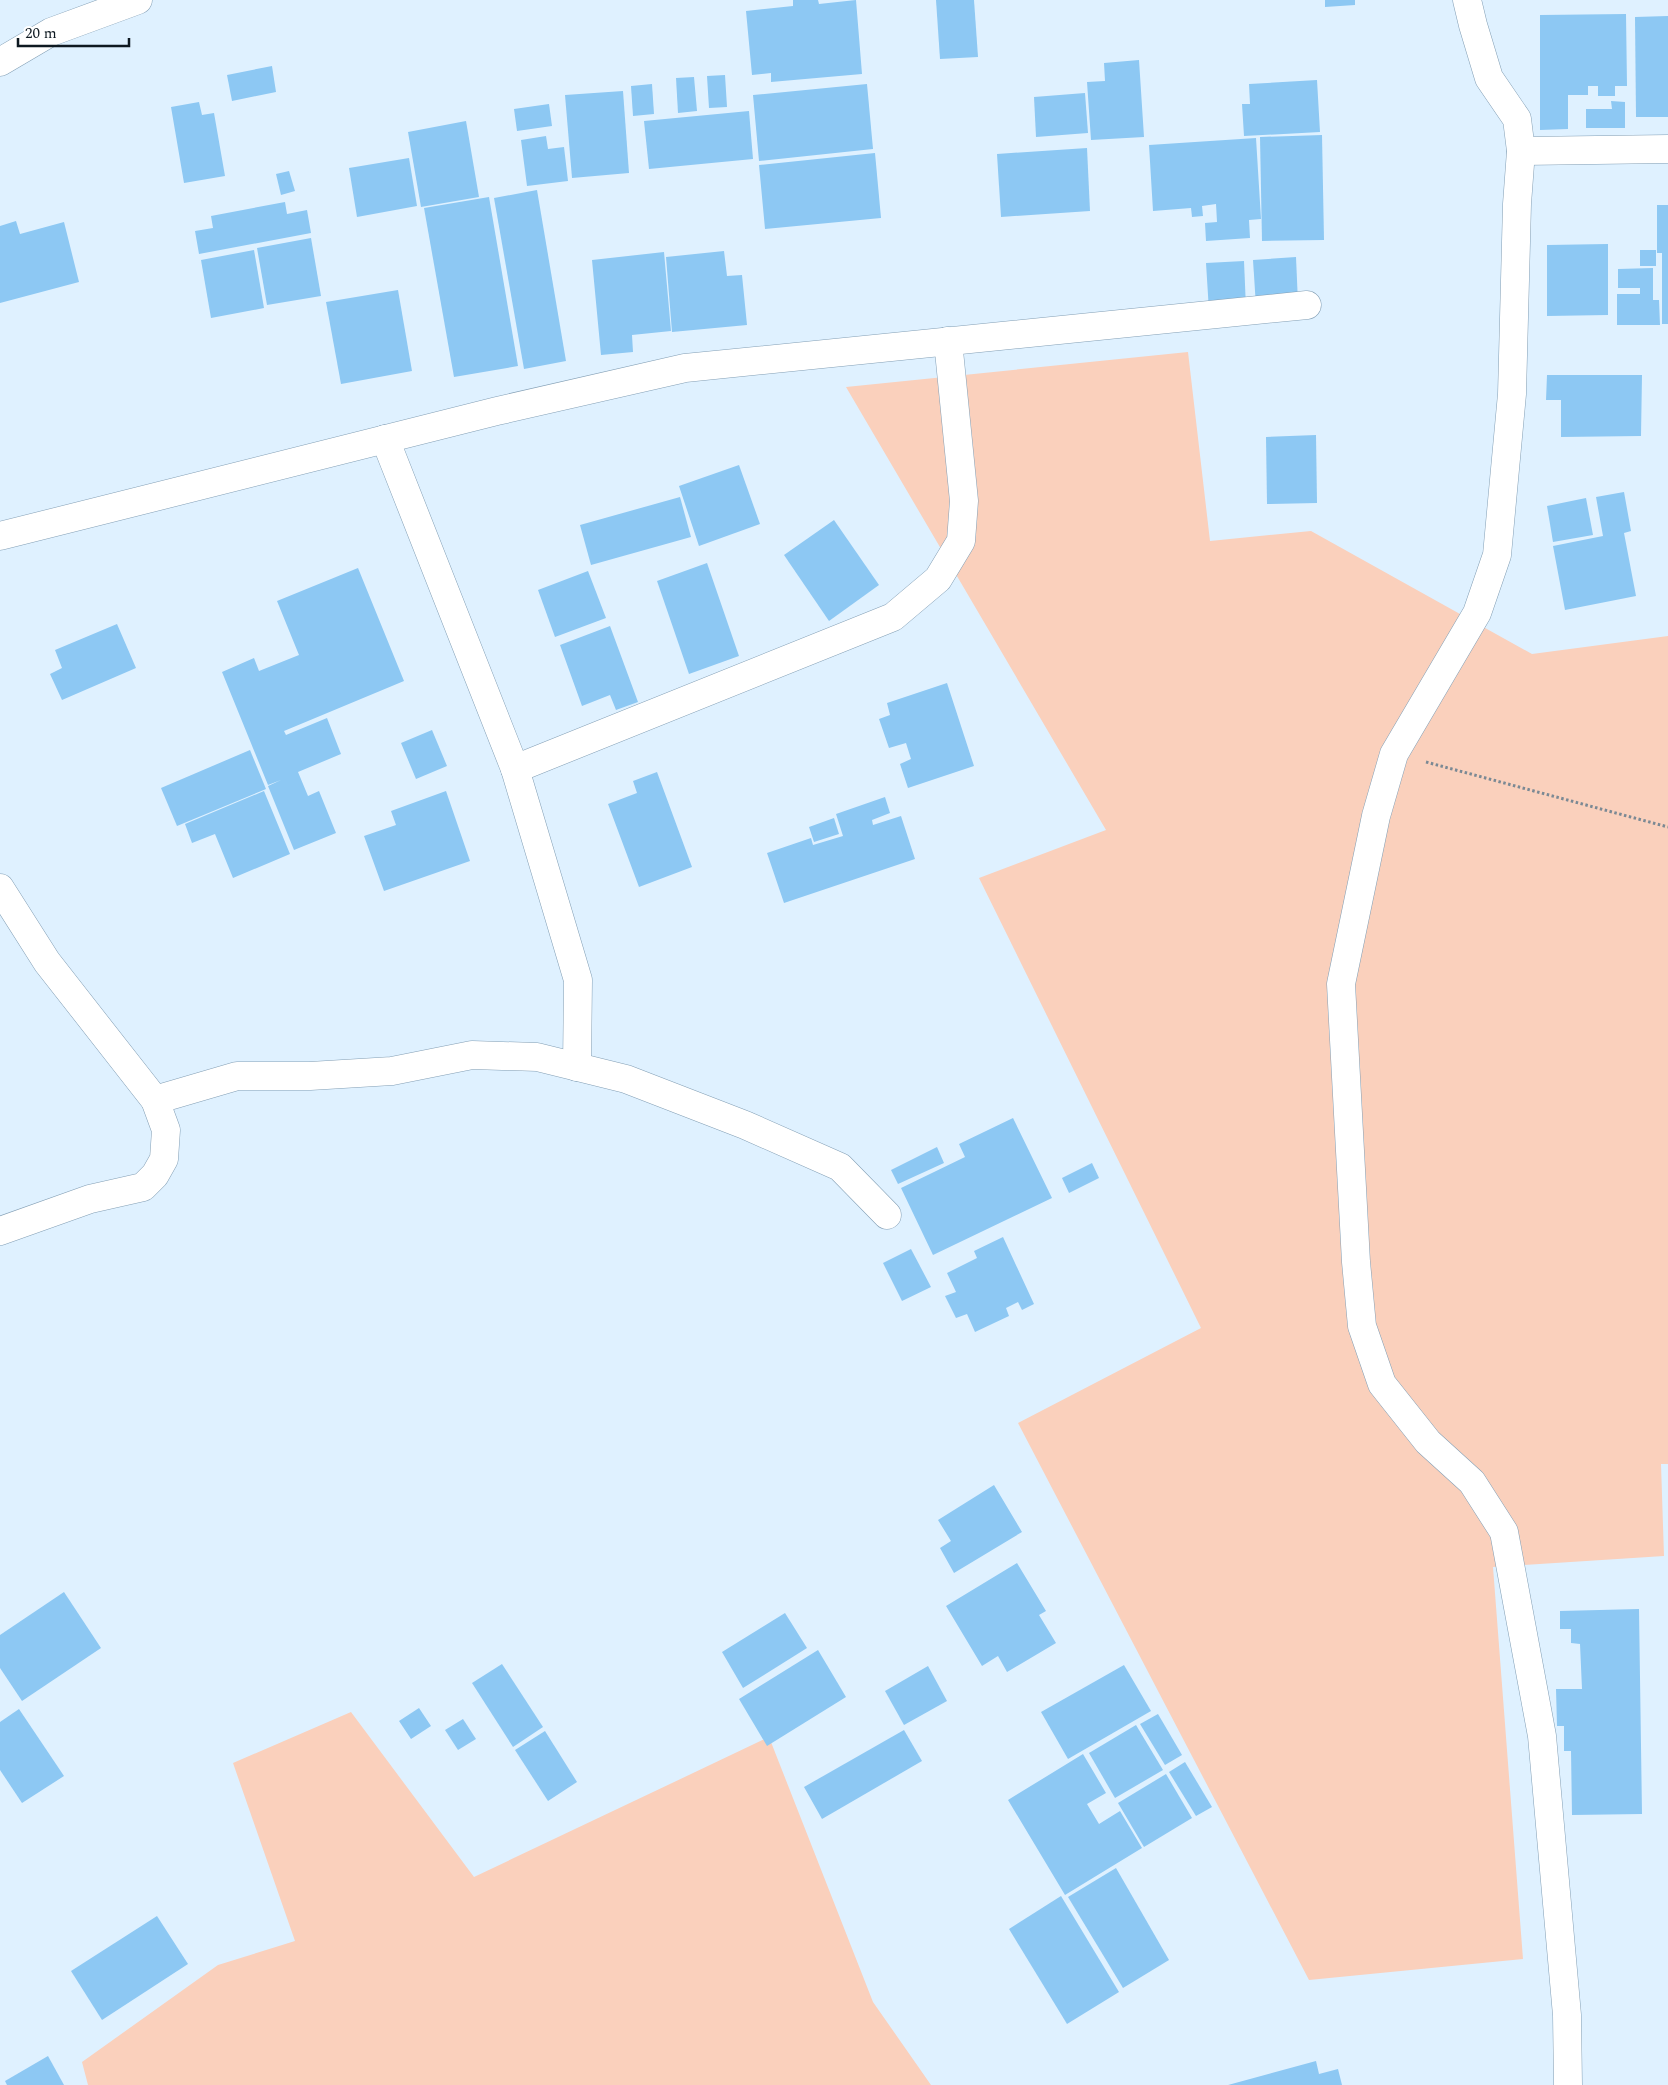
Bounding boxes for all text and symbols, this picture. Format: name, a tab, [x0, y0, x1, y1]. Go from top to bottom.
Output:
scale bar	[18, 15, 129, 47]
text: 20 m	[25, 22, 57, 45]

